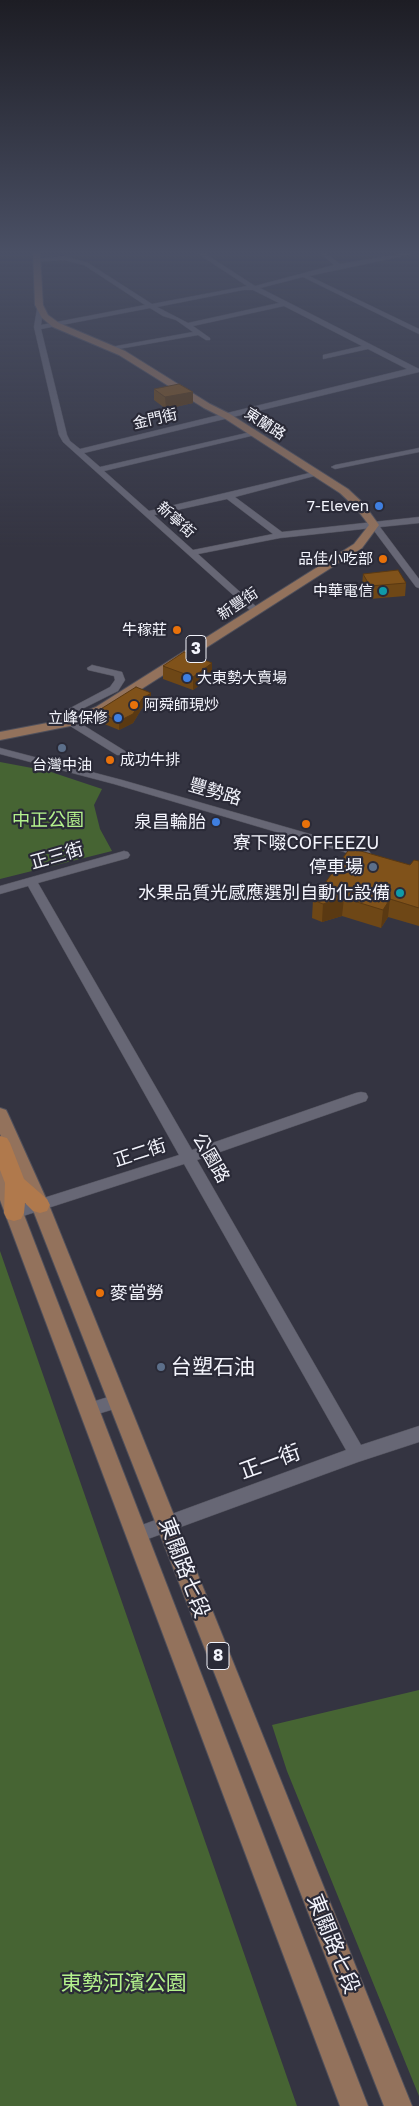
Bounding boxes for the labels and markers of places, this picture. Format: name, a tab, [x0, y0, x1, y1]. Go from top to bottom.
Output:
place label: 7-Eleven	[307, 497, 369, 515]
marker: 7-Eleven	[373, 500, 385, 512]
place label: 品佳小吃部	[298, 550, 373, 568]
marker: 品佳小吃部	[377, 553, 389, 565]
place label: 中華電信	[313, 582, 373, 600]
marker: 中華電信	[377, 585, 389, 597]
place label: 牛稼莊	[122, 621, 167, 639]
marker: 牛稼莊	[171, 624, 183, 636]
place label: 大東勢大賣場	[197, 669, 287, 687]
marker: 大東勢大賣場	[181, 672, 193, 684]
place label: 阿舜師現炒	[144, 696, 219, 714]
marker: 阿舜師現炒	[128, 699, 140, 711]
place label: 立峰保修	[48, 709, 108, 727]
marker: 立峰保修	[112, 712, 124, 724]
marker: 台灣中油	[56, 742, 68, 754]
place label: 成功牛排	[120, 751, 180, 769]
marker: 成功牛排	[104, 754, 116, 766]
place label: 台灣中油	[32, 756, 92, 774]
place label: 泉昌輪胎	[134, 811, 206, 833]
marker: 泉昌輪胎	[210, 816, 222, 828]
marker: 寮下啜COFFEEZU	[300, 818, 312, 830]
place label: 寮下啜COFFEEZU	[233, 832, 379, 854]
place label: 停車場	[309, 856, 363, 878]
marker: 停車場	[367, 861, 379, 873]
place label: 水果品質光感應選別自動化設備	[138, 882, 390, 904]
marker: 水果品質光感應選別自動化設備	[394, 887, 406, 899]
place label: 麥當勞	[110, 1282, 164, 1304]
marker: 麥當勞	[94, 1287, 106, 1299]
place label: 台塑石油	[171, 1354, 255, 1380]
marker: 台塑石油	[155, 1361, 167, 1373]

